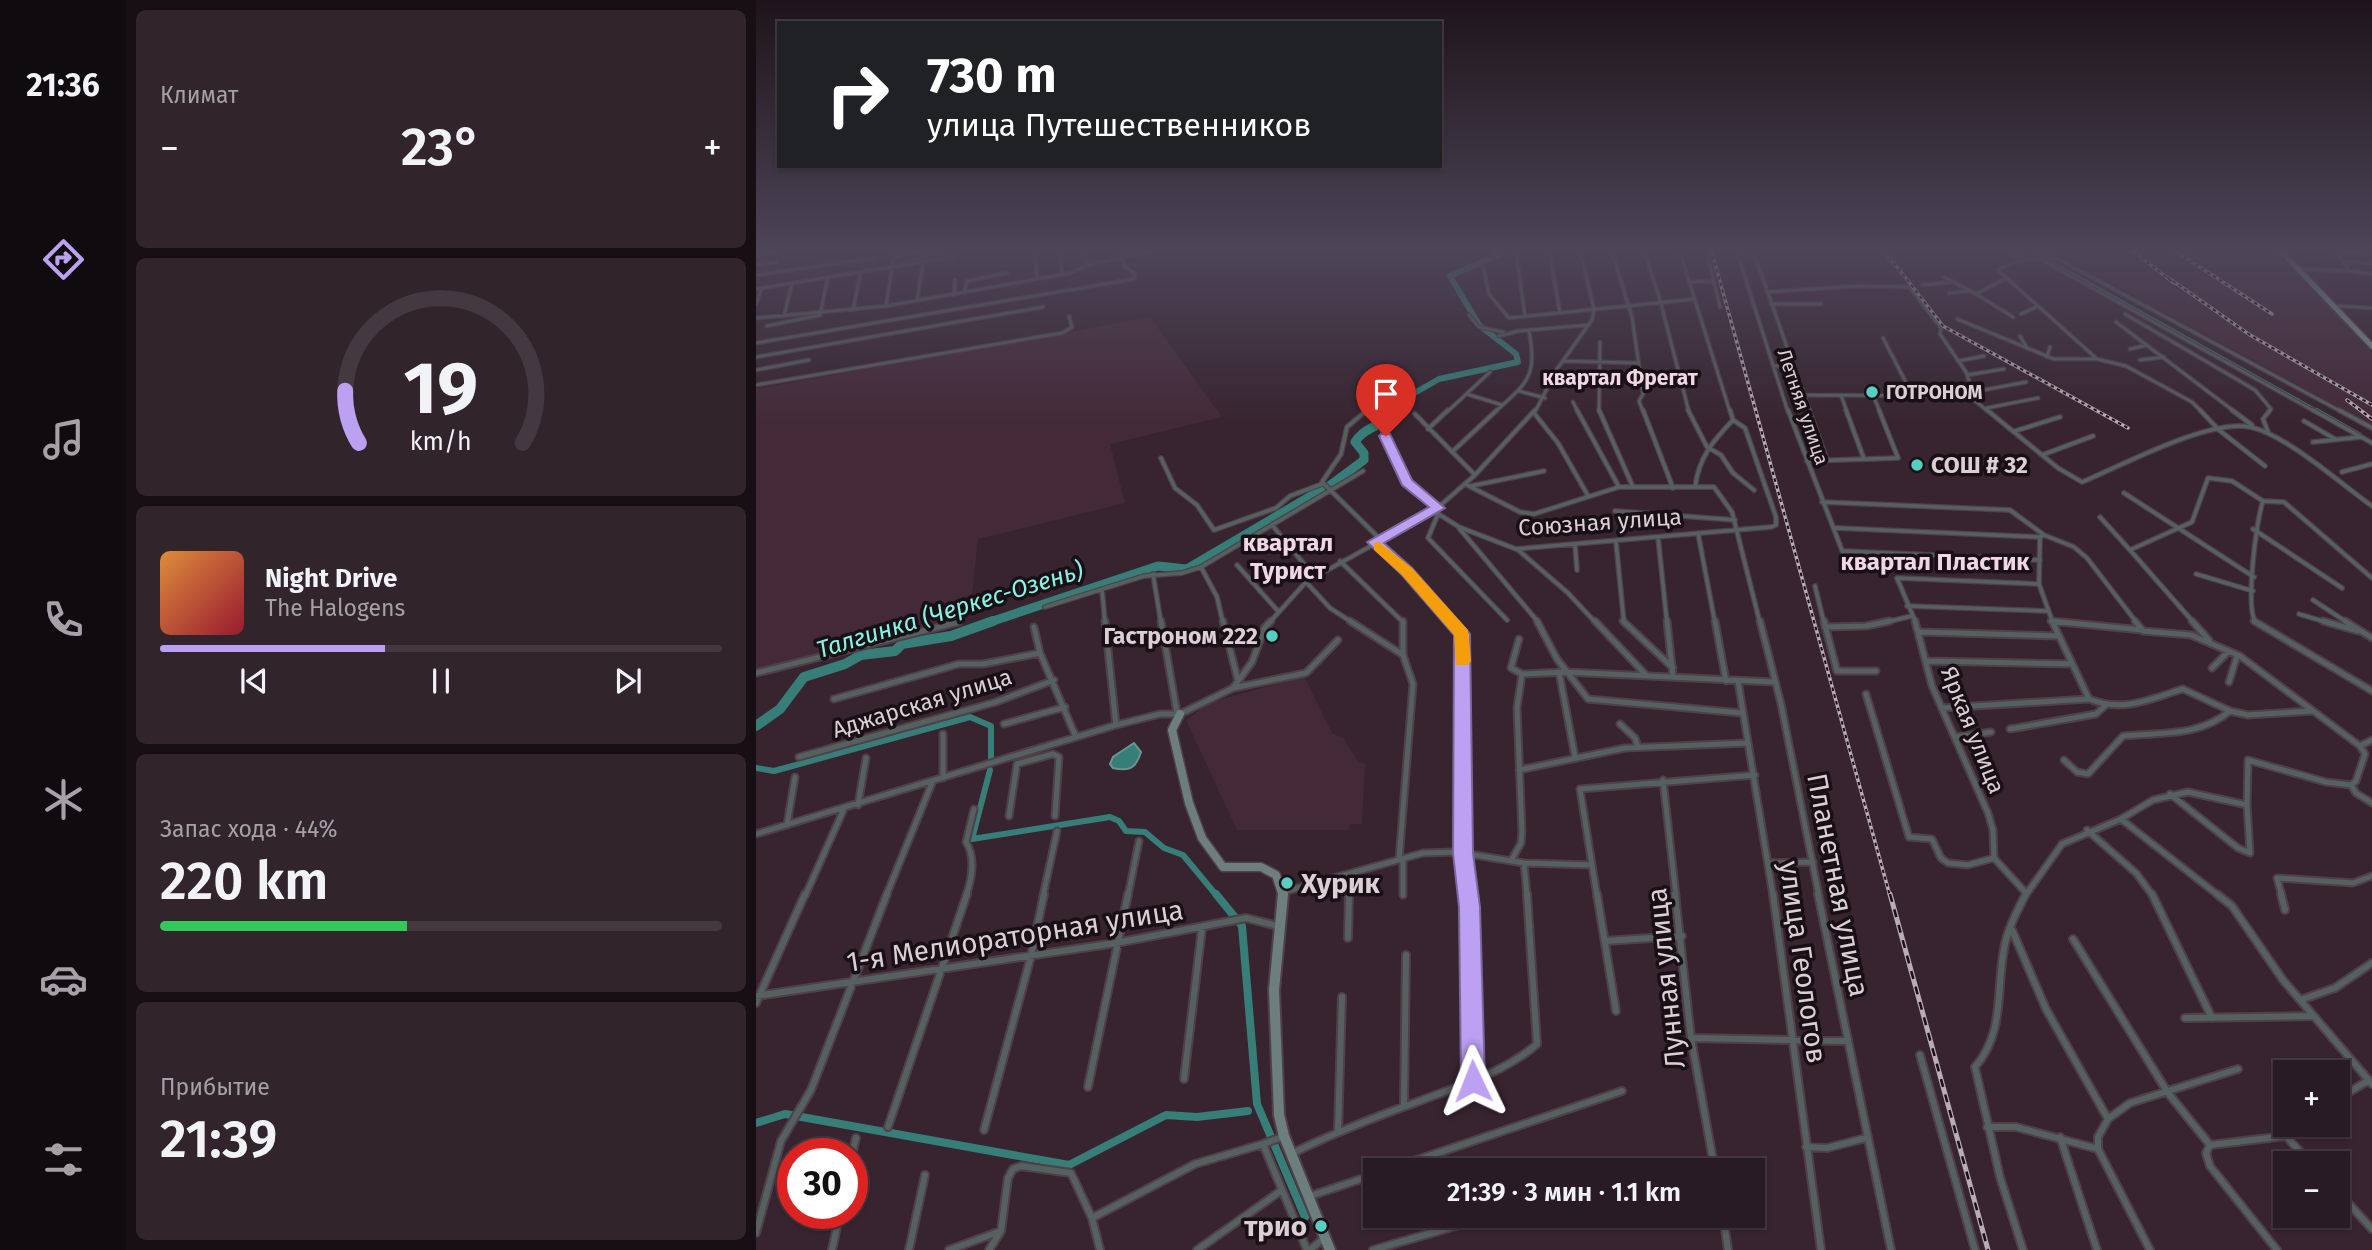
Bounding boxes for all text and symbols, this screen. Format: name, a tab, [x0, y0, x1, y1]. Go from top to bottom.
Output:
text: 730 m	[927, 46, 1057, 105]
icon: right	[812, 49, 903, 140]
text: 21:36	[26, 66, 100, 104]
text: Климат	[160, 81, 238, 109]
text: улица Путешественников	[927, 106, 1311, 144]
text: 23°	[401, 116, 481, 179]
text: −	[160, 125, 179, 171]
text: +	[703, 125, 722, 171]
icon: directions	[39, 235, 88, 284]
text: 19	[404, 345, 478, 432]
street label: Летняя улица	[1772, 346, 1834, 468]
pin	[1356, 364, 1416, 436]
district label: квартал Фрегат	[1542, 365, 1699, 391]
icon: arrive	[1367, 375, 1405, 413]
place label: ГОТРОНОМ	[1886, 381, 1982, 404]
marker: ГОТРОНОМ	[1864, 384, 1880, 400]
icon: music	[39, 415, 88, 464]
text: km/h	[410, 427, 472, 457]
place label: СОШ # 32	[1931, 451, 2028, 479]
marker: СОШ # 32	[1909, 457, 1925, 473]
street label: Союзная улица	[1517, 502, 1683, 542]
district label: квартал Турист	[1243, 529, 1333, 585]
district label: квартал Пластик	[1841, 548, 2030, 576]
water label: Талгинка (Черкес-Озень)	[813, 556, 1087, 664]
text: Night Drive	[265, 563, 397, 594]
text: The Halogens	[265, 594, 405, 622]
icon: phone	[39, 595, 88, 644]
place label: Гастроном 222	[1103, 622, 1258, 650]
marker: Гастроном 222	[1264, 628, 1280, 644]
icon: previous	[235, 662, 273, 700]
icon: pause	[422, 662, 460, 700]
icon: next	[609, 662, 647, 700]
street label: Аджарская улица	[829, 662, 1015, 744]
street label: Яркая улица	[1935, 662, 2011, 798]
street label: Планетная улица	[1800, 771, 1876, 999]
icon: climate	[39, 775, 88, 824]
text: Запас хода · 44%	[160, 815, 337, 843]
text: 220 km	[160, 850, 328, 913]
street label: улица Геологов	[1772, 859, 1834, 1065]
place label: Хурик	[1300, 867, 1381, 900]
marker: Хурик	[1279, 875, 1295, 891]
street label: Лунная улица	[1640, 886, 1692, 1070]
street label: 1-я Мелиораторная улица	[844, 893, 1186, 979]
icon: car	[39, 955, 88, 1004]
position arrow	[1436, 1044, 1510, 1118]
map controls	[2273, 1060, 2350, 1228]
button: +	[2273, 1060, 2350, 1137]
text: Прибытие	[160, 1073, 270, 1101]
text: 21:39	[160, 1108, 277, 1171]
icon: filters	[39, 1135, 88, 1184]
speed limit sign: 30	[777, 1138, 868, 1229]
button: −	[2273, 1151, 2350, 1228]
text: 21:39 · 3 мин · 1.1 km	[1447, 1177, 1681, 1208]
place label: трио	[1244, 1210, 1307, 1243]
marker: трио	[1313, 1218, 1329, 1234]

